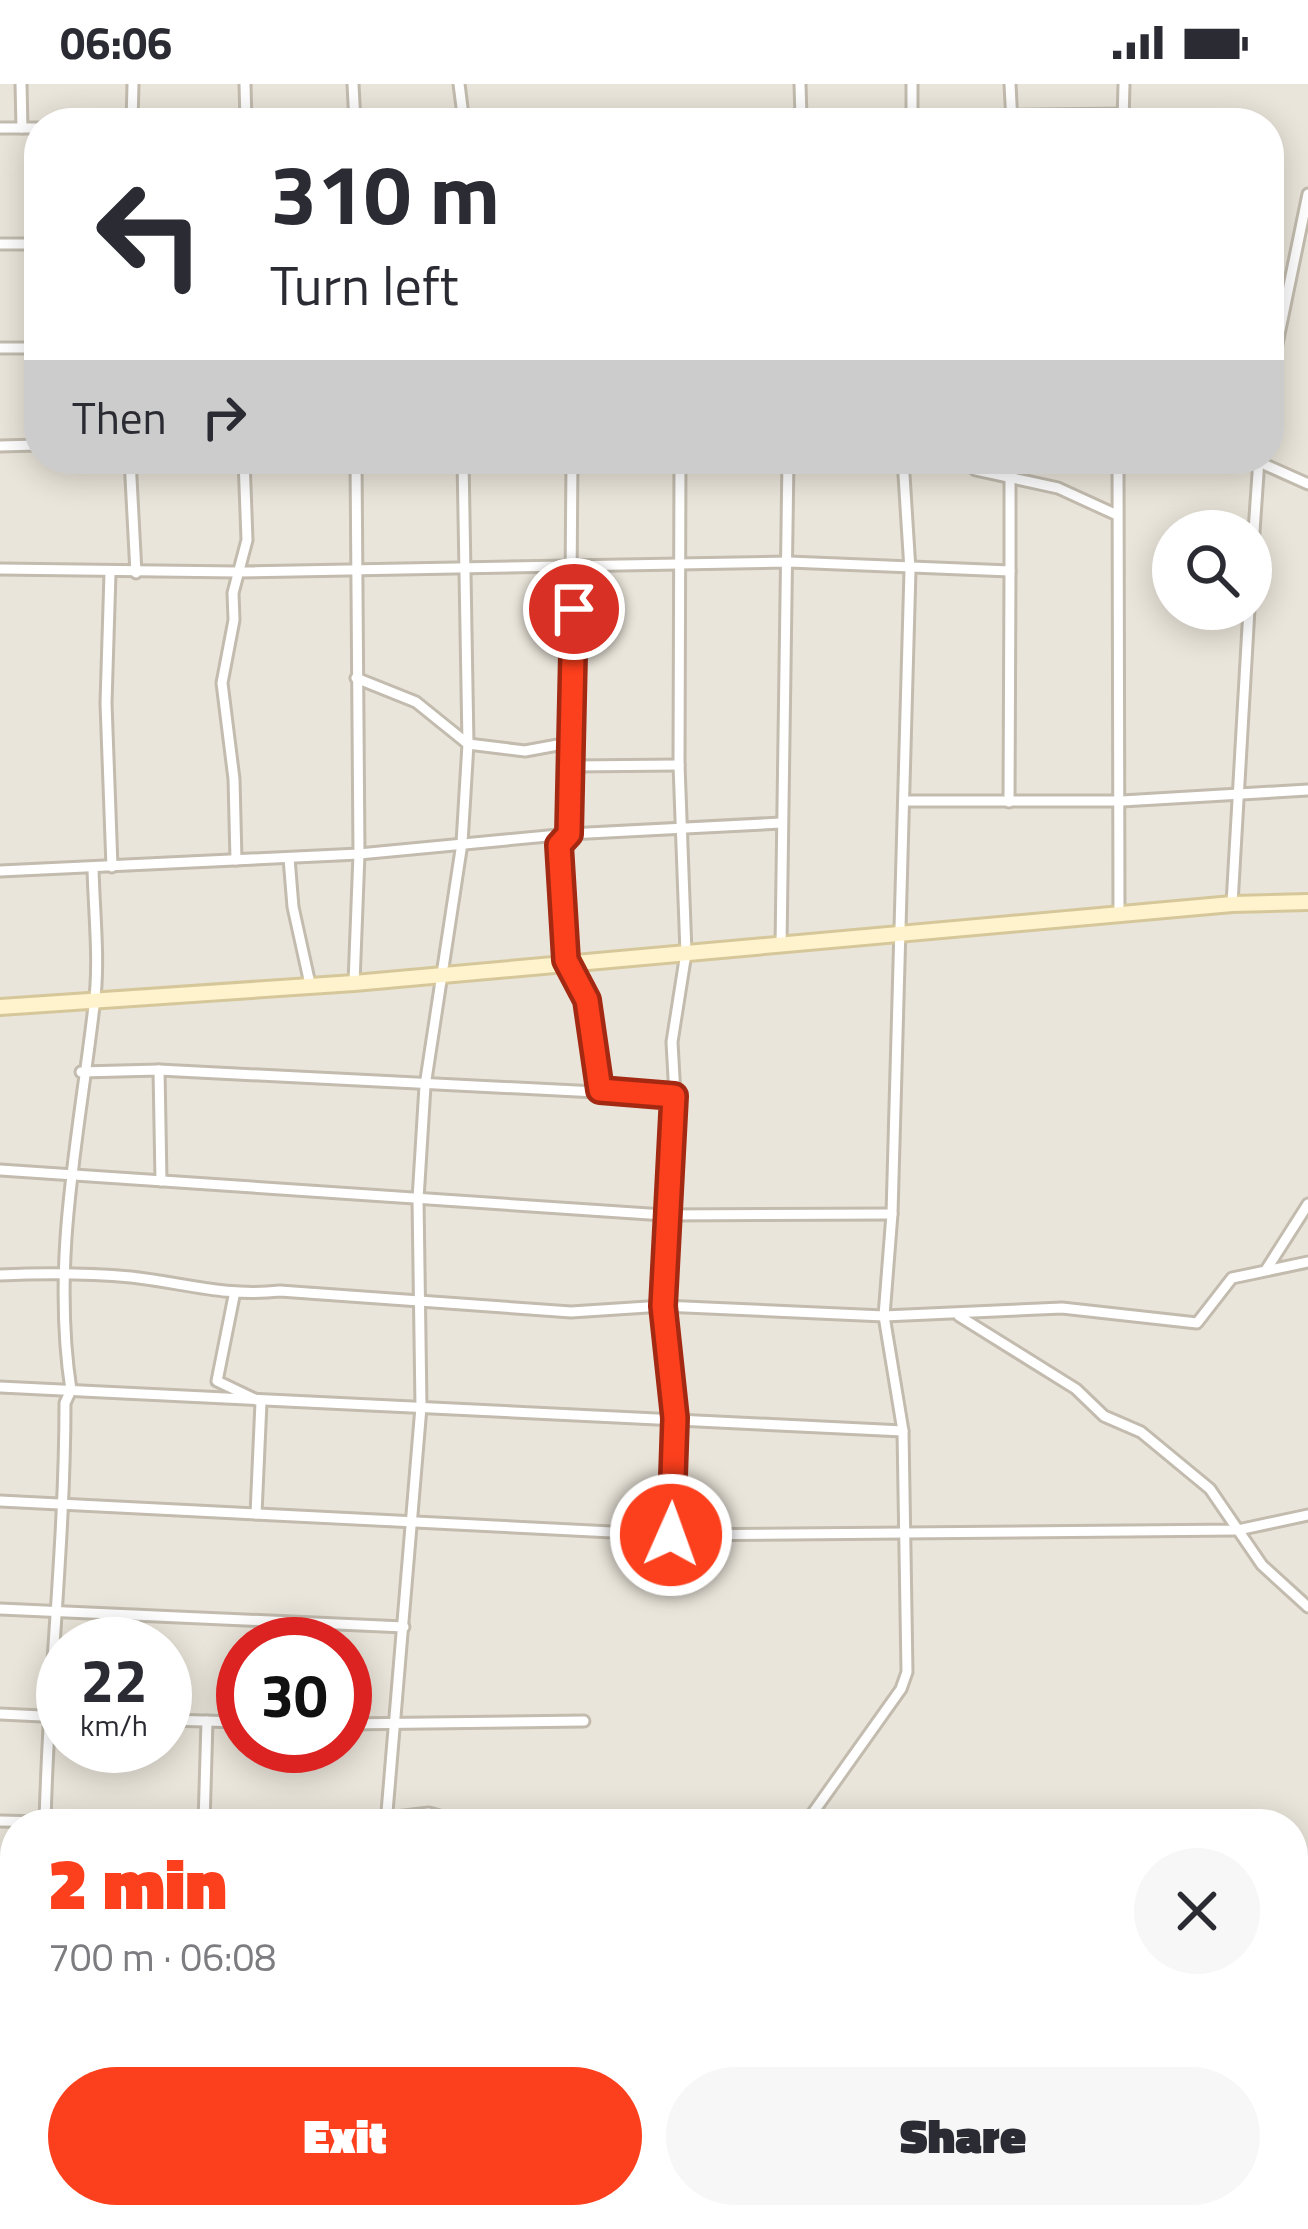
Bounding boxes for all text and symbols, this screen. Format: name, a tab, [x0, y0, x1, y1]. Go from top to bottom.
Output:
text: 06:06	[60, 8, 172, 76]
text: 310 m	[270, 129, 500, 257]
icon: left	[72, 156, 228, 312]
text: Turn left	[270, 244, 459, 326]
text: Then	[72, 383, 167, 451]
icon: right	[191, 384, 257, 450]
map controls	[1152, 510, 1272, 630]
button: search	[1152, 510, 1272, 630]
pin	[523, 558, 625, 660]
icon: arrive	[541, 576, 607, 642]
position arrow	[608, 1472, 734, 1598]
speed limit sign: 30	[216, 1617, 372, 1773]
text: 22	[80, 1634, 148, 1725]
text: km/h	[80, 1702, 148, 1748]
text: 2 min	[48, 1827, 227, 1937]
button: close	[1134, 1848, 1260, 1974]
text: 700 m · 06:08	[48, 1927, 276, 1986]
button: Exit	[48, 2067, 642, 2205]
button: Share	[666, 2067, 1260, 2205]

